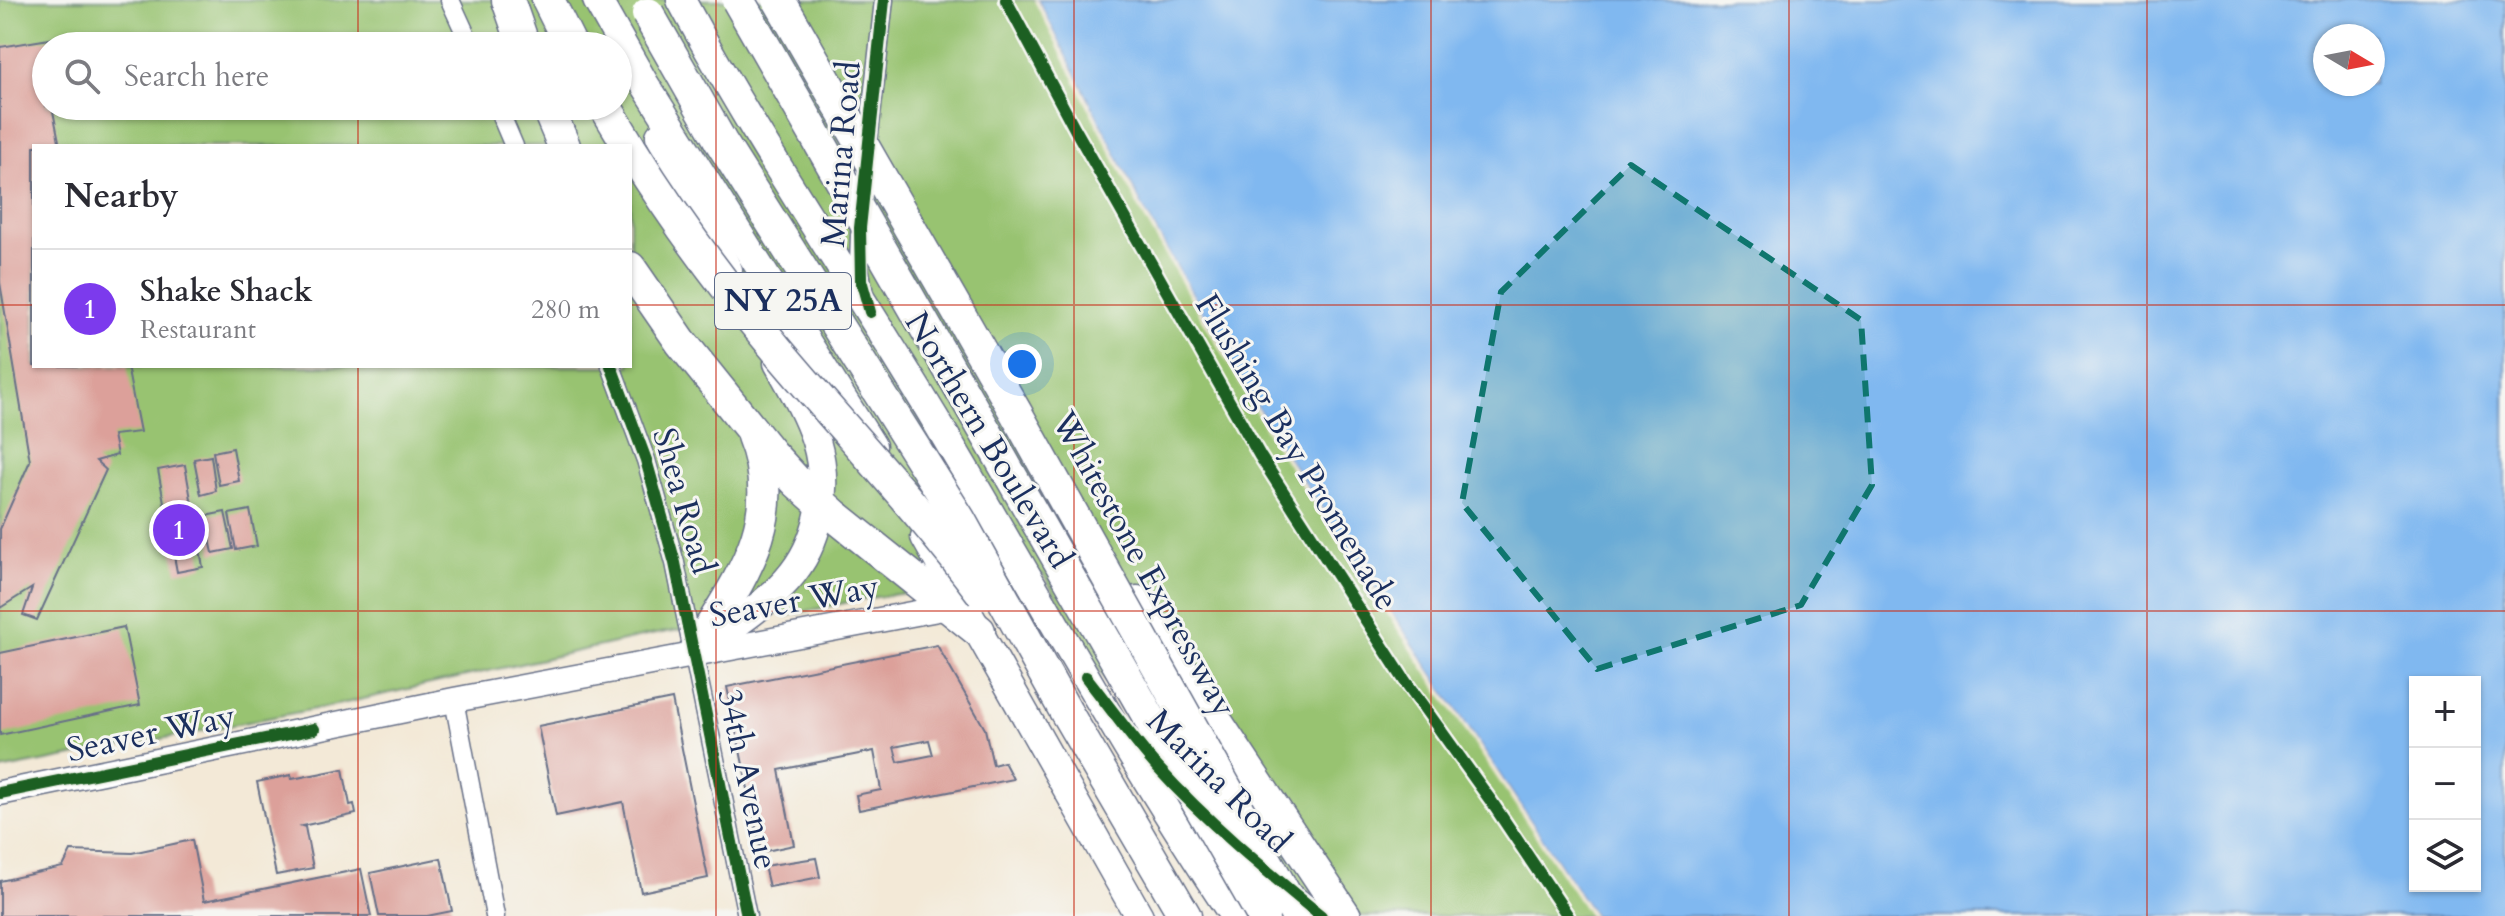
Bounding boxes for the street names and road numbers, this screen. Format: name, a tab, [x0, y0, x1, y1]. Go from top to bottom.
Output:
street label: Marina Road	[810, 59, 872, 249]
road number: NY 25A	[715, 273, 851, 329]
street label: Flushing Bay Promenade	[1184, 285, 1410, 619]
street label: Northern Boulevard	[894, 303, 1084, 577]
street label: Whitestone Expressway	[1040, 402, 1247, 725]
street label: Shea Road	[641, 423, 727, 579]
street label: Seaver Way	[706, 563, 882, 639]
street label: 34th Avenue	[706, 684, 790, 874]
street label: Seaver Way	[62, 693, 240, 773]
street label: Marina Road	[1137, 699, 1301, 863]

